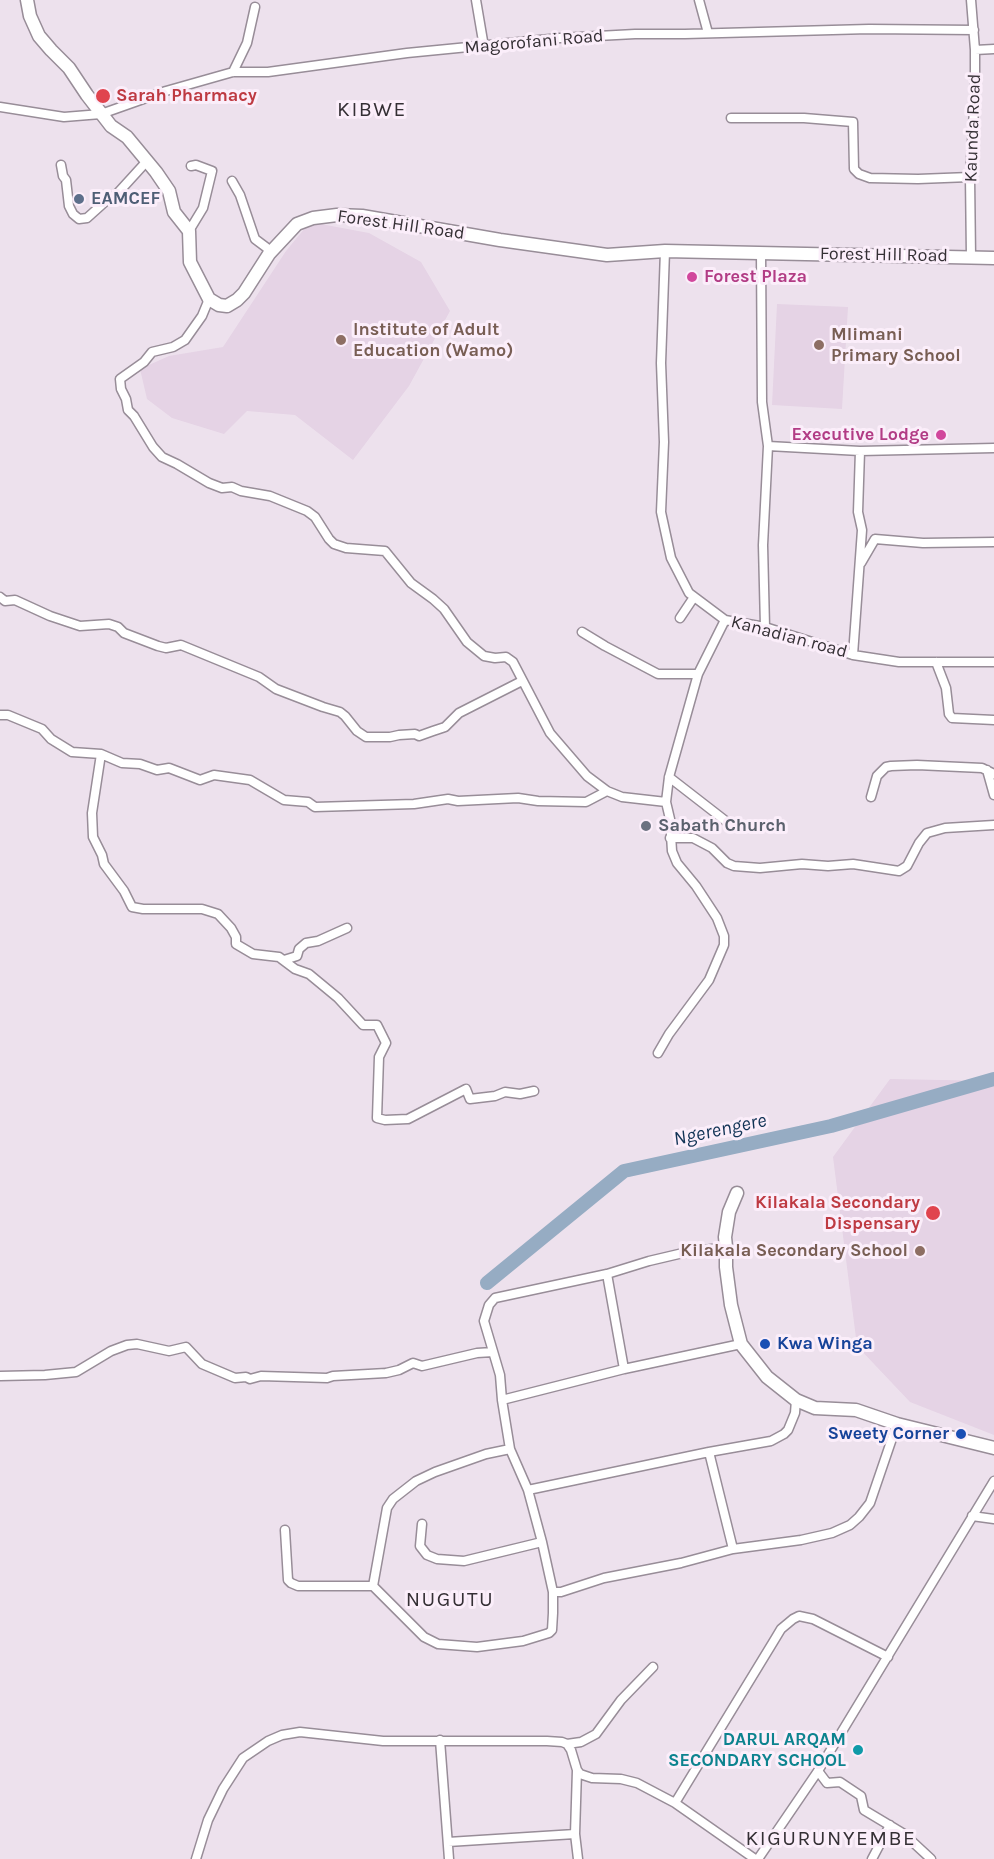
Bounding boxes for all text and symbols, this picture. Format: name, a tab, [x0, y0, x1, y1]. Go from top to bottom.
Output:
street label: Magorofani Road	[464, 25, 604, 59]
street label: Kaunda Road	[960, 73, 986, 183]
place label: Sarah Pharmacy	[116, 85, 257, 107]
marker: Sarah Pharmacy	[94, 87, 112, 105]
district label: KIBWE	[337, 97, 407, 123]
place label: EAMCEF	[91, 188, 160, 210]
marker: EAMCEF	[72, 192, 86, 206]
street label: Forest Hill Road	[336, 205, 466, 245]
street label: Forest Hill Road	[820, 243, 948, 267]
place label: Forest Plaza	[704, 266, 807, 288]
marker: Forest Plaza	[685, 270, 699, 284]
place label: Institute of Adult Education (Wamo)	[353, 319, 513, 362]
place label: Mlimani Primary School	[831, 324, 961, 366]
marker: Institute of Adult Education (Wamo)	[334, 333, 348, 347]
marker: Mlimani Primary School	[812, 338, 826, 352]
place label: Executive Lodge	[792, 424, 929, 446]
marker: Executive Lodge	[934, 428, 948, 442]
street label: Kanadian road	[728, 611, 850, 663]
place label: Sabath Church	[658, 815, 786, 837]
marker: Sabath Church	[639, 819, 653, 833]
water label: Ngerengere	[671, 1108, 769, 1152]
place label: Kilakala Secondary Dispensary	[755, 1192, 920, 1234]
marker: Kilakala Secondary Dispensary	[924, 1204, 942, 1222]
place label: Kilakala Secondary School	[680, 1240, 908, 1262]
marker: Kilakala Secondary School	[913, 1244, 927, 1258]
place label: Kwa Winga	[777, 1333, 873, 1355]
marker: Kwa Winga	[758, 1337, 772, 1351]
place label: Sweety Corner	[828, 1423, 949, 1445]
marker: Sweety Corner	[954, 1427, 968, 1441]
district label: NUGUTU	[406, 1587, 494, 1613]
place label: DARUL ARQAM SECONDARY SCHOOL	[668, 1729, 846, 1772]
marker: DARUL ARQAM SECONDARY SCHOOL	[851, 1743, 865, 1757]
district label: KIGURUNYEMBE	[746, 1826, 916, 1852]

